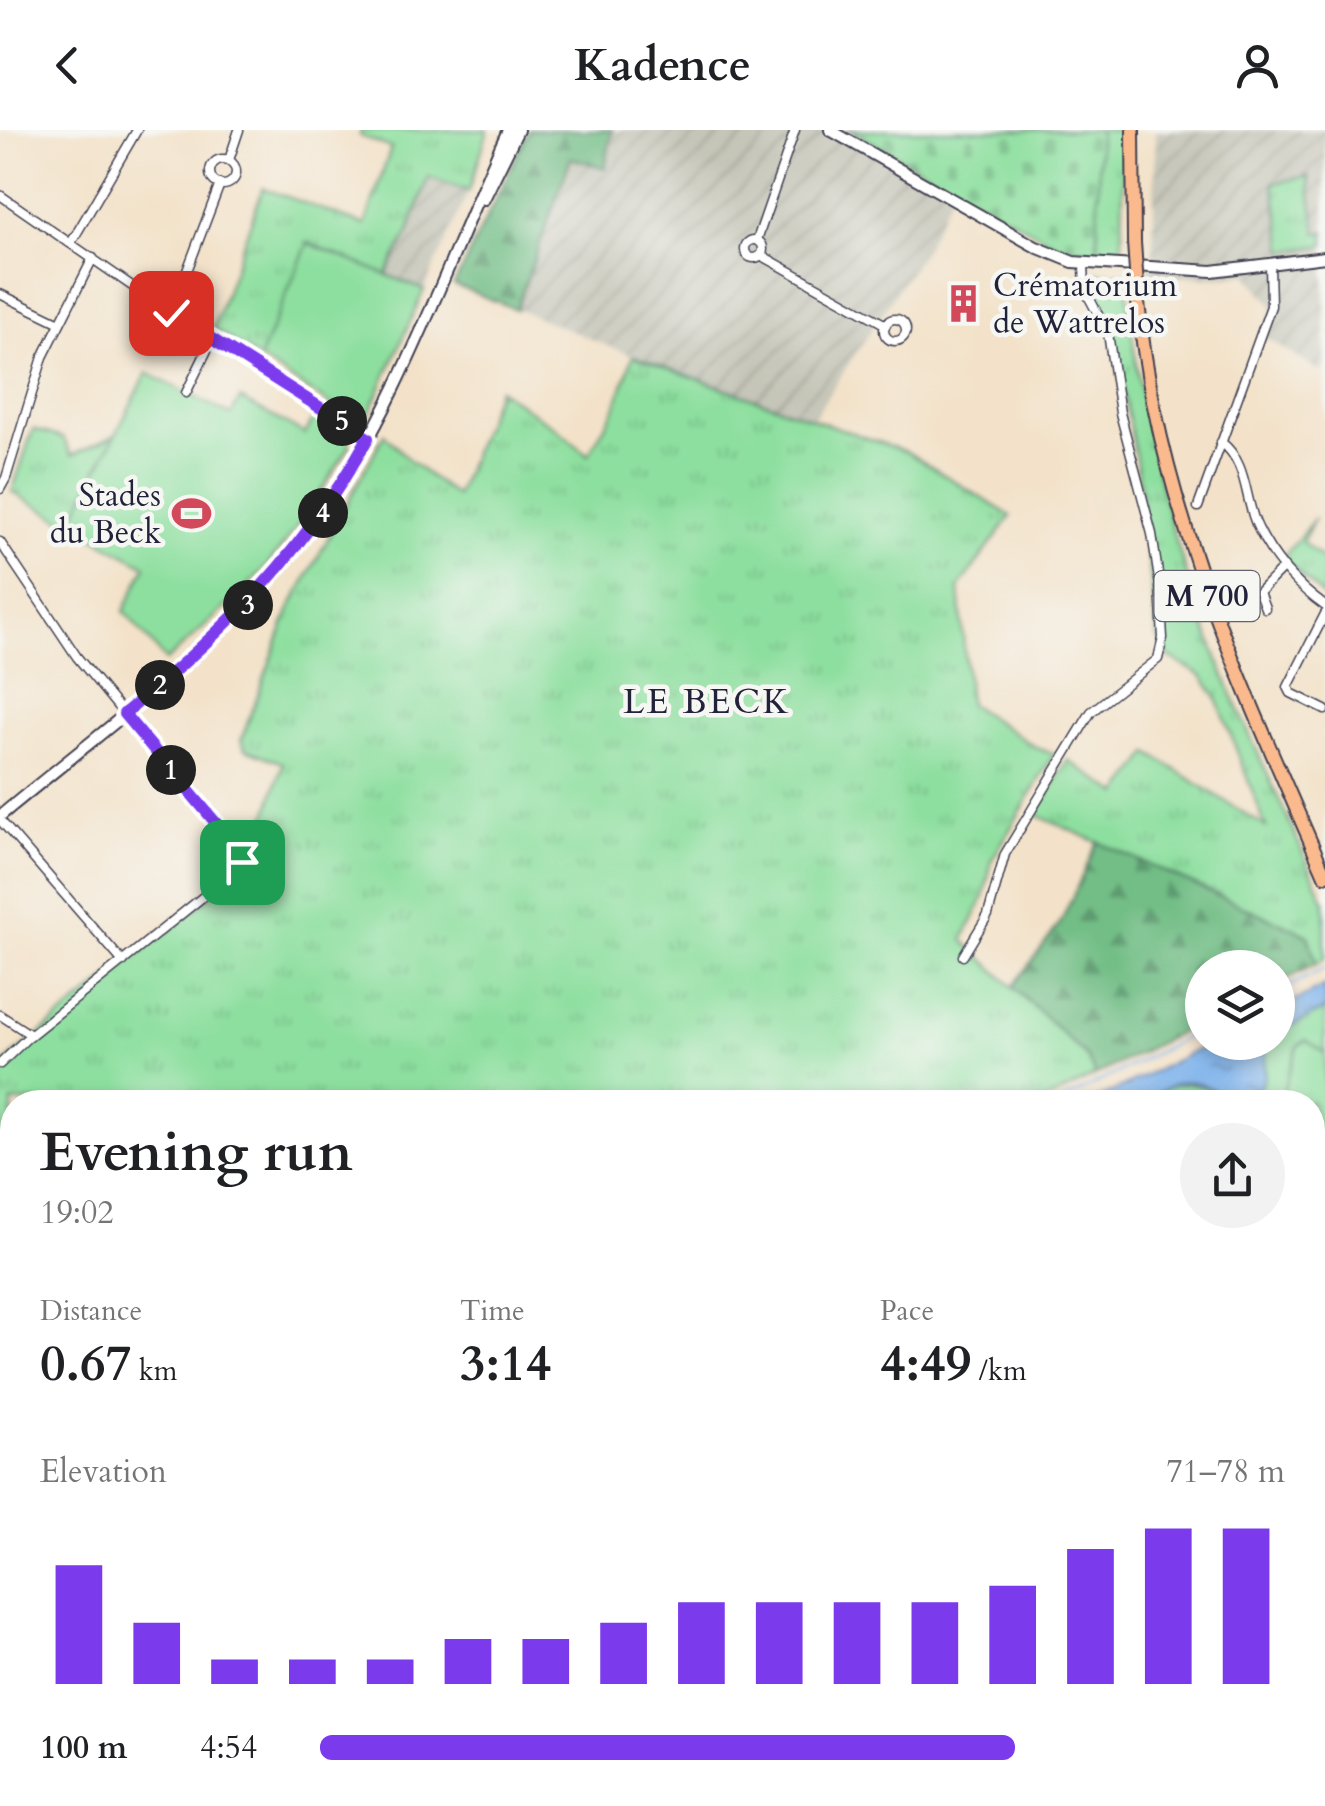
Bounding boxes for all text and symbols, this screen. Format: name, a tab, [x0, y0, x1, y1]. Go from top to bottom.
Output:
text: Kadence	[574, 35, 751, 96]
icon: back	[40, 38, 95, 93]
icon: person	[1230, 38, 1285, 93]
place label: Crématorium de Wattrelos	[993, 264, 1177, 345]
pin	[129, 271, 214, 356]
building icon: Crématorium de Wattrelos	[942, 283, 984, 325]
icon: check	[144, 286, 199, 341]
pin: 5	[317, 396, 367, 446]
text: 5	[335, 402, 349, 440]
place label: Stades du Beck	[50, 474, 161, 555]
pin: 4	[298, 488, 348, 538]
sports icon: Stades du Beck	[170, 493, 212, 535]
text: 4	[316, 494, 330, 532]
road number: M 700	[1154, 571, 1260, 621]
pin: 3	[223, 580, 273, 630]
text: 3	[241, 586, 255, 624]
pin: 2	[135, 660, 185, 710]
text: 2	[153, 666, 167, 704]
district label: LE BECK	[623, 678, 791, 726]
pin: 1	[146, 745, 196, 795]
text: 1	[164, 751, 178, 789]
pin	[200, 820, 285, 905]
icon: arrive	[215, 835, 270, 890]
map controls	[1185, 950, 1295, 1060]
button: layers	[1185, 950, 1295, 1060]
text: Evening run	[40, 1116, 353, 1190]
button: share	[1180, 1123, 1285, 1228]
text: 19:02	[40, 1191, 114, 1235]
text: Distance	[40, 1292, 142, 1330]
text: Time	[460, 1292, 525, 1330]
text: Pace	[880, 1292, 934, 1330]
text: 0.67	[40, 1330, 131, 1398]
text: 3:14	[460, 1330, 551, 1398]
text: 4:49	[880, 1330, 971, 1398]
text: km	[131, 1352, 178, 1390]
text: /km	[971, 1352, 1027, 1390]
text: Elevation	[40, 1450, 167, 1494]
text: 71–78 m	[1166, 1450, 1285, 1494]
text: 100 m	[40, 1726, 127, 1770]
text: 4:54	[200, 1726, 257, 1770]

